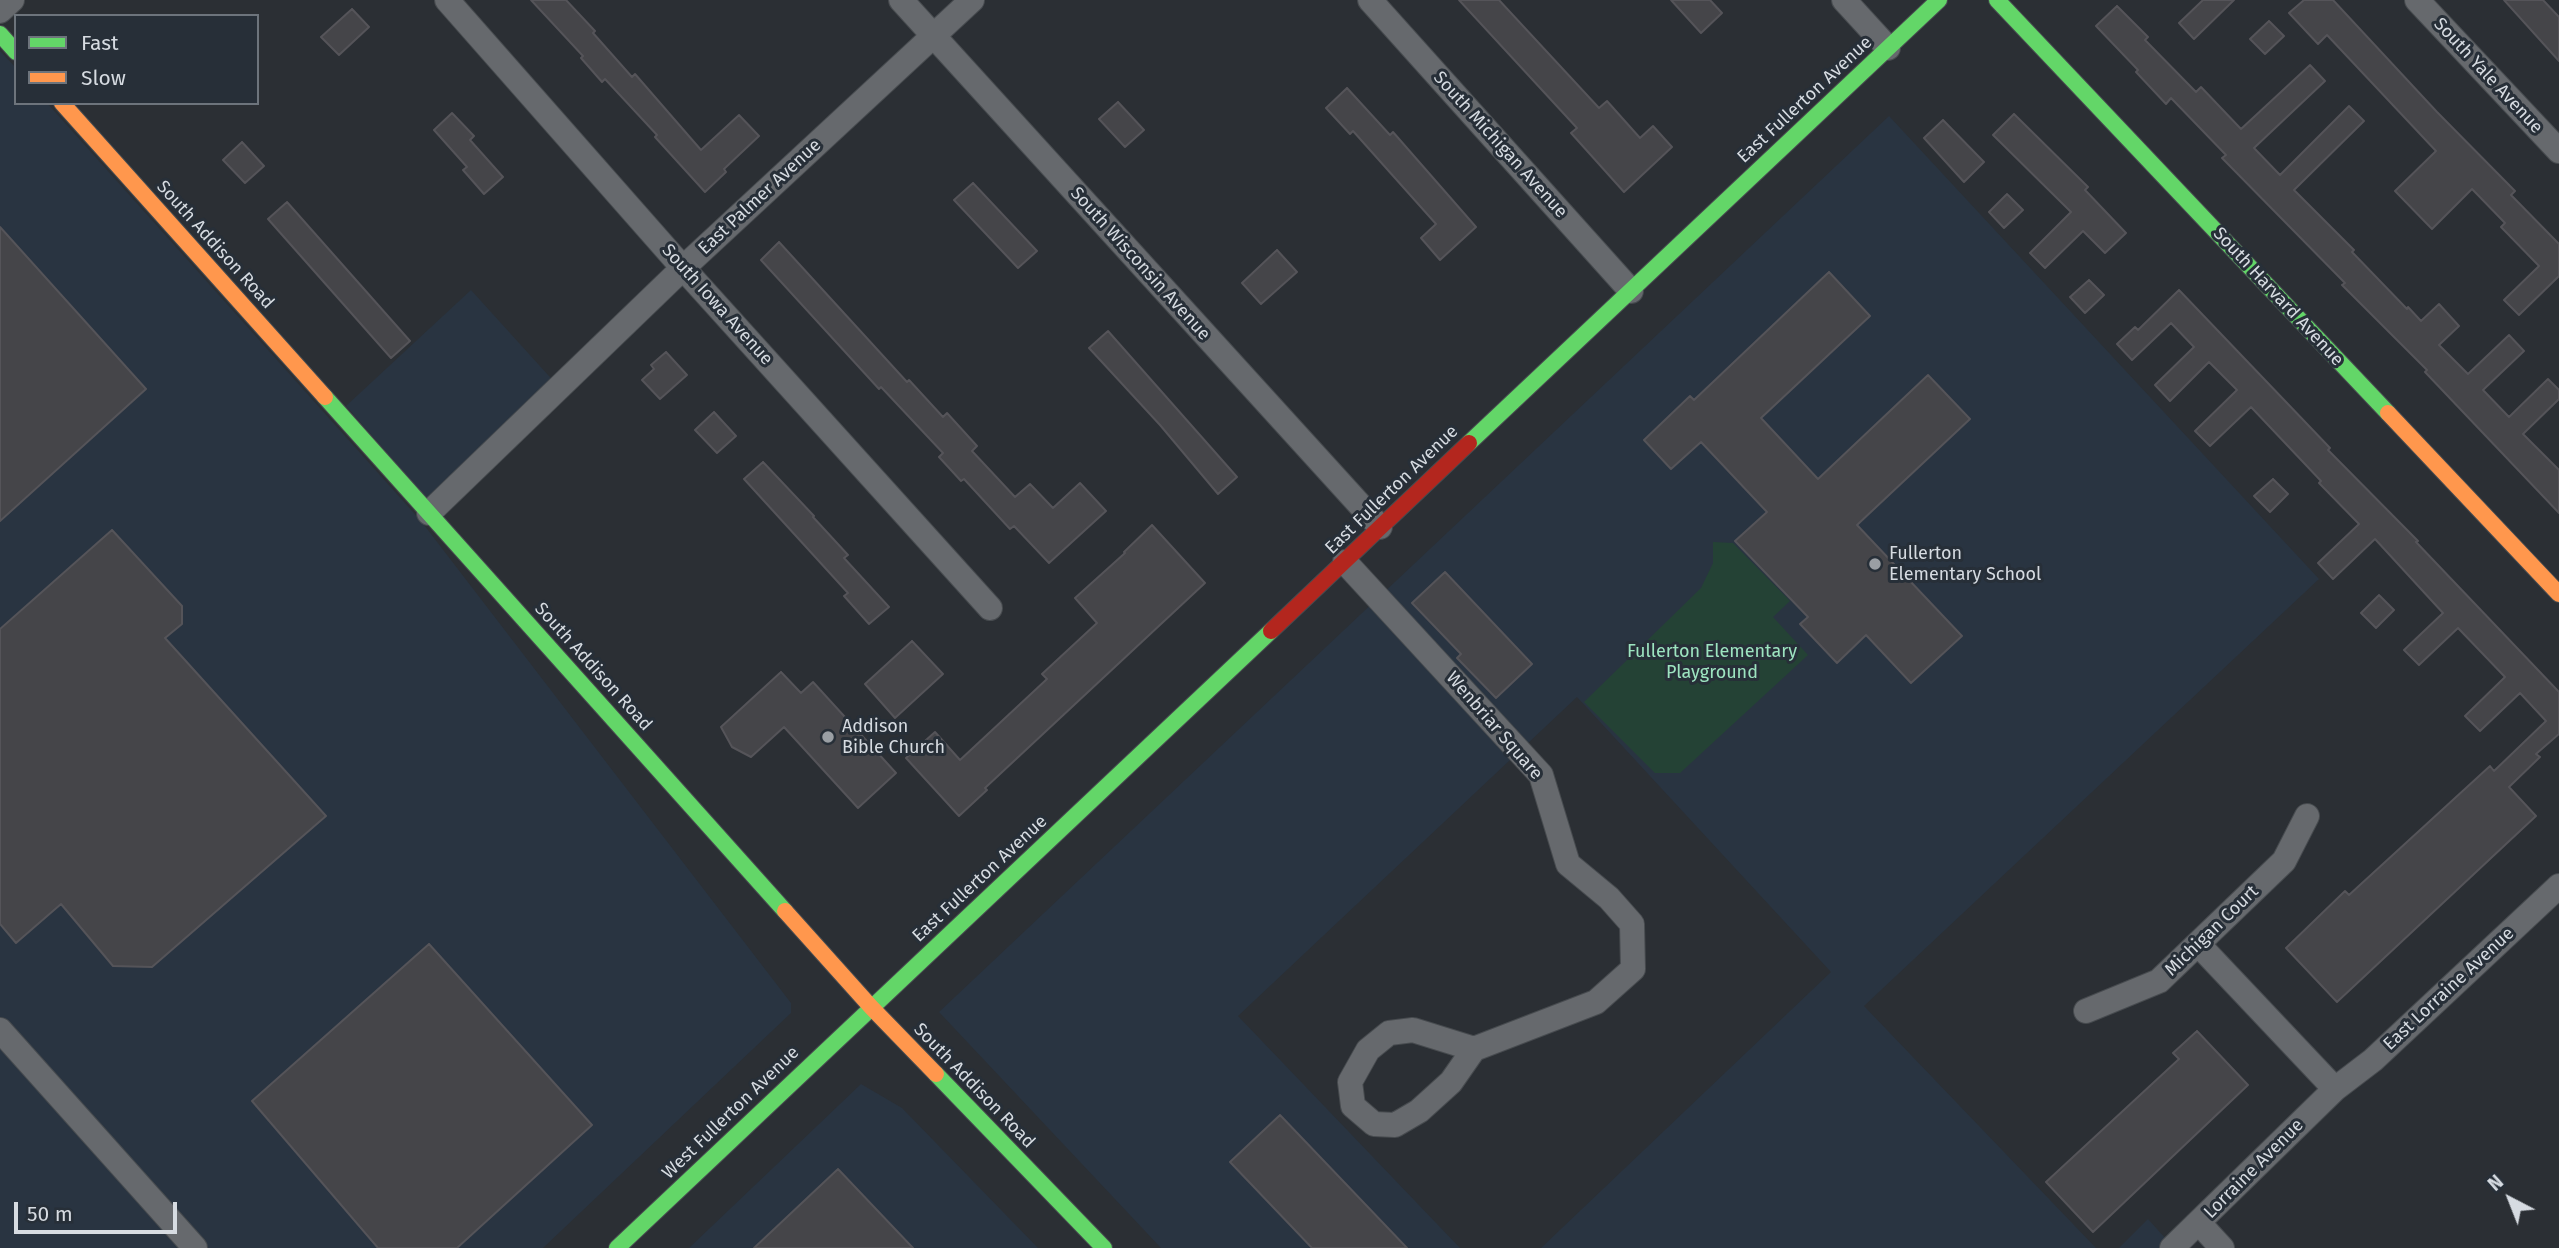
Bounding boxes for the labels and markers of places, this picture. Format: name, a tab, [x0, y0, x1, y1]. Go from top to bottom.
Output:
place label: Fullerton Elementary School	[1889, 543, 2041, 586]
marker: Fullerton Elementary School	[1867, 556, 1883, 572]
place label: Addison Bible Church	[842, 716, 945, 758]
marker: Addison Bible Church	[820, 729, 836, 745]

